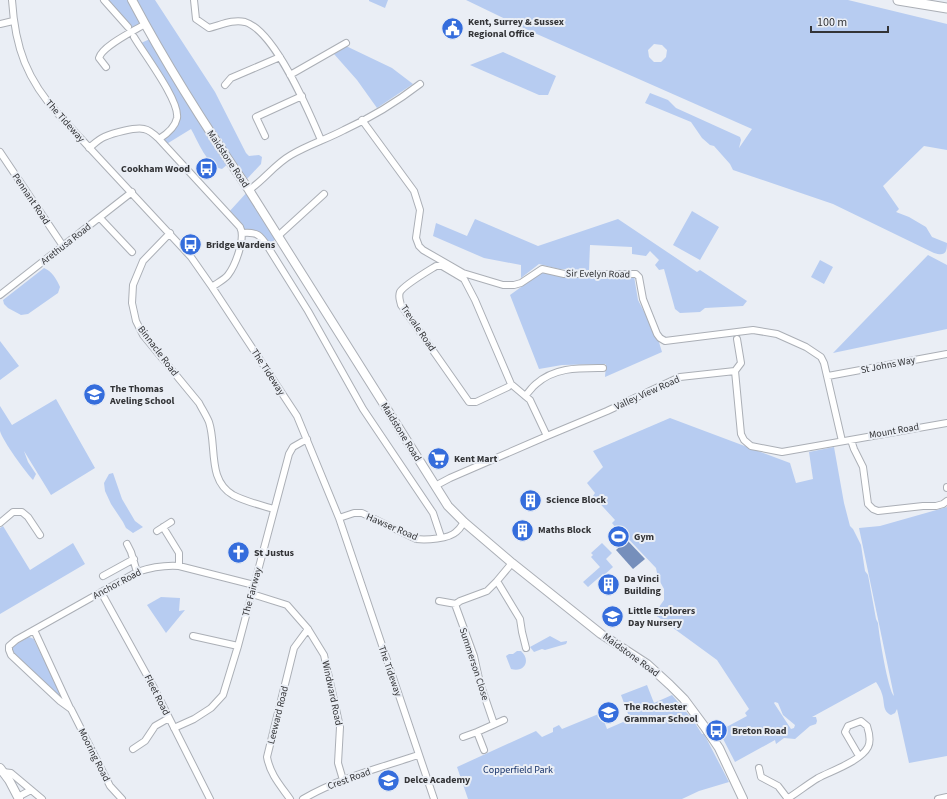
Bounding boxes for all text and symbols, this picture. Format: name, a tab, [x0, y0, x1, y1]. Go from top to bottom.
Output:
scale bar	[811, 8, 888, 34]
text: 100 m	[817, 14, 847, 31]
public building icon: Kent, Surrey & Sussex Regional Office	[440, 15, 466, 41]
place label: Kent, Surrey & Sussex Regional Office	[468, 15, 564, 41]
street label: The Tideway	[42, 97, 88, 146]
street label: Maidstone Road	[203, 127, 253, 191]
bus stop icon: Cookham Wood	[193, 156, 219, 182]
place label: Cookham Wood	[121, 162, 190, 176]
street label: Pennant Road	[9, 171, 53, 227]
street label: Arethusa Road	[38, 220, 94, 268]
bus stop icon: Bridge Wardens	[177, 232, 203, 258]
place label: Bridge Wardens	[206, 238, 276, 252]
street label: Sir Evelyn Road	[566, 266, 630, 282]
street label: Trevale Road	[397, 302, 439, 354]
street label: Binnacle Road	[134, 323, 182, 379]
street label: The Tideway	[248, 346, 288, 398]
street label: St Johns Way	[860, 353, 917, 377]
street label: Valley View Road	[612, 372, 682, 414]
school or university icon: The Thomas Aveling School	[81, 382, 107, 408]
place label: The Thomas Aveling School	[109, 382, 175, 408]
street label: Maidstone Road	[377, 400, 425, 464]
street label: Mount Road	[868, 420, 920, 442]
supermarket icon: Kent Mart	[426, 446, 452, 472]
place label: Kent Mart	[454, 452, 498, 466]
building icon: Science Block	[517, 487, 543, 513]
place label: Science Block	[546, 493, 607, 507]
street label: Hawser Road	[364, 510, 420, 544]
building icon: Maths Block	[510, 517, 536, 543]
place label: Maths Block	[538, 523, 592, 537]
sports icon: Gym	[606, 524, 632, 550]
place label: Gym	[634, 530, 654, 544]
church icon: St Justus	[225, 540, 251, 566]
place label: St Justus	[254, 546, 295, 560]
street label: Anchor Road	[90, 565, 144, 603]
street label: The Fairway	[239, 566, 265, 618]
building icon: Da Vinci Building	[595, 572, 621, 598]
place label: Da Vinci Building	[624, 572, 662, 598]
school or university icon: Little Explorers Day Nursery	[599, 604, 625, 630]
place label: Little Explorers Day Nursery	[628, 604, 696, 630]
street label: Summerson Close	[456, 626, 492, 702]
street label: Maidstone Road	[600, 630, 662, 680]
street label: The Tideway	[375, 644, 405, 699]
street label: Windward Road	[318, 659, 346, 727]
street label: Fleet Road	[141, 672, 173, 718]
street label: Leeward Road	[264, 685, 292, 745]
school or university icon: The Rochester Grammar School	[595, 700, 621, 726]
place label: The Rochester Grammar School	[624, 700, 698, 726]
bus stop icon: Breton Road	[704, 718, 730, 744]
place label: Breton Road	[732, 724, 787, 738]
street label: Mooring Road	[75, 726, 113, 784]
park label: Copperfield Park	[483, 763, 553, 777]
street label: Crest Road	[326, 765, 372, 793]
school or university icon: Delce Academy	[375, 767, 401, 793]
place label: Delce Academy	[404, 773, 471, 787]

